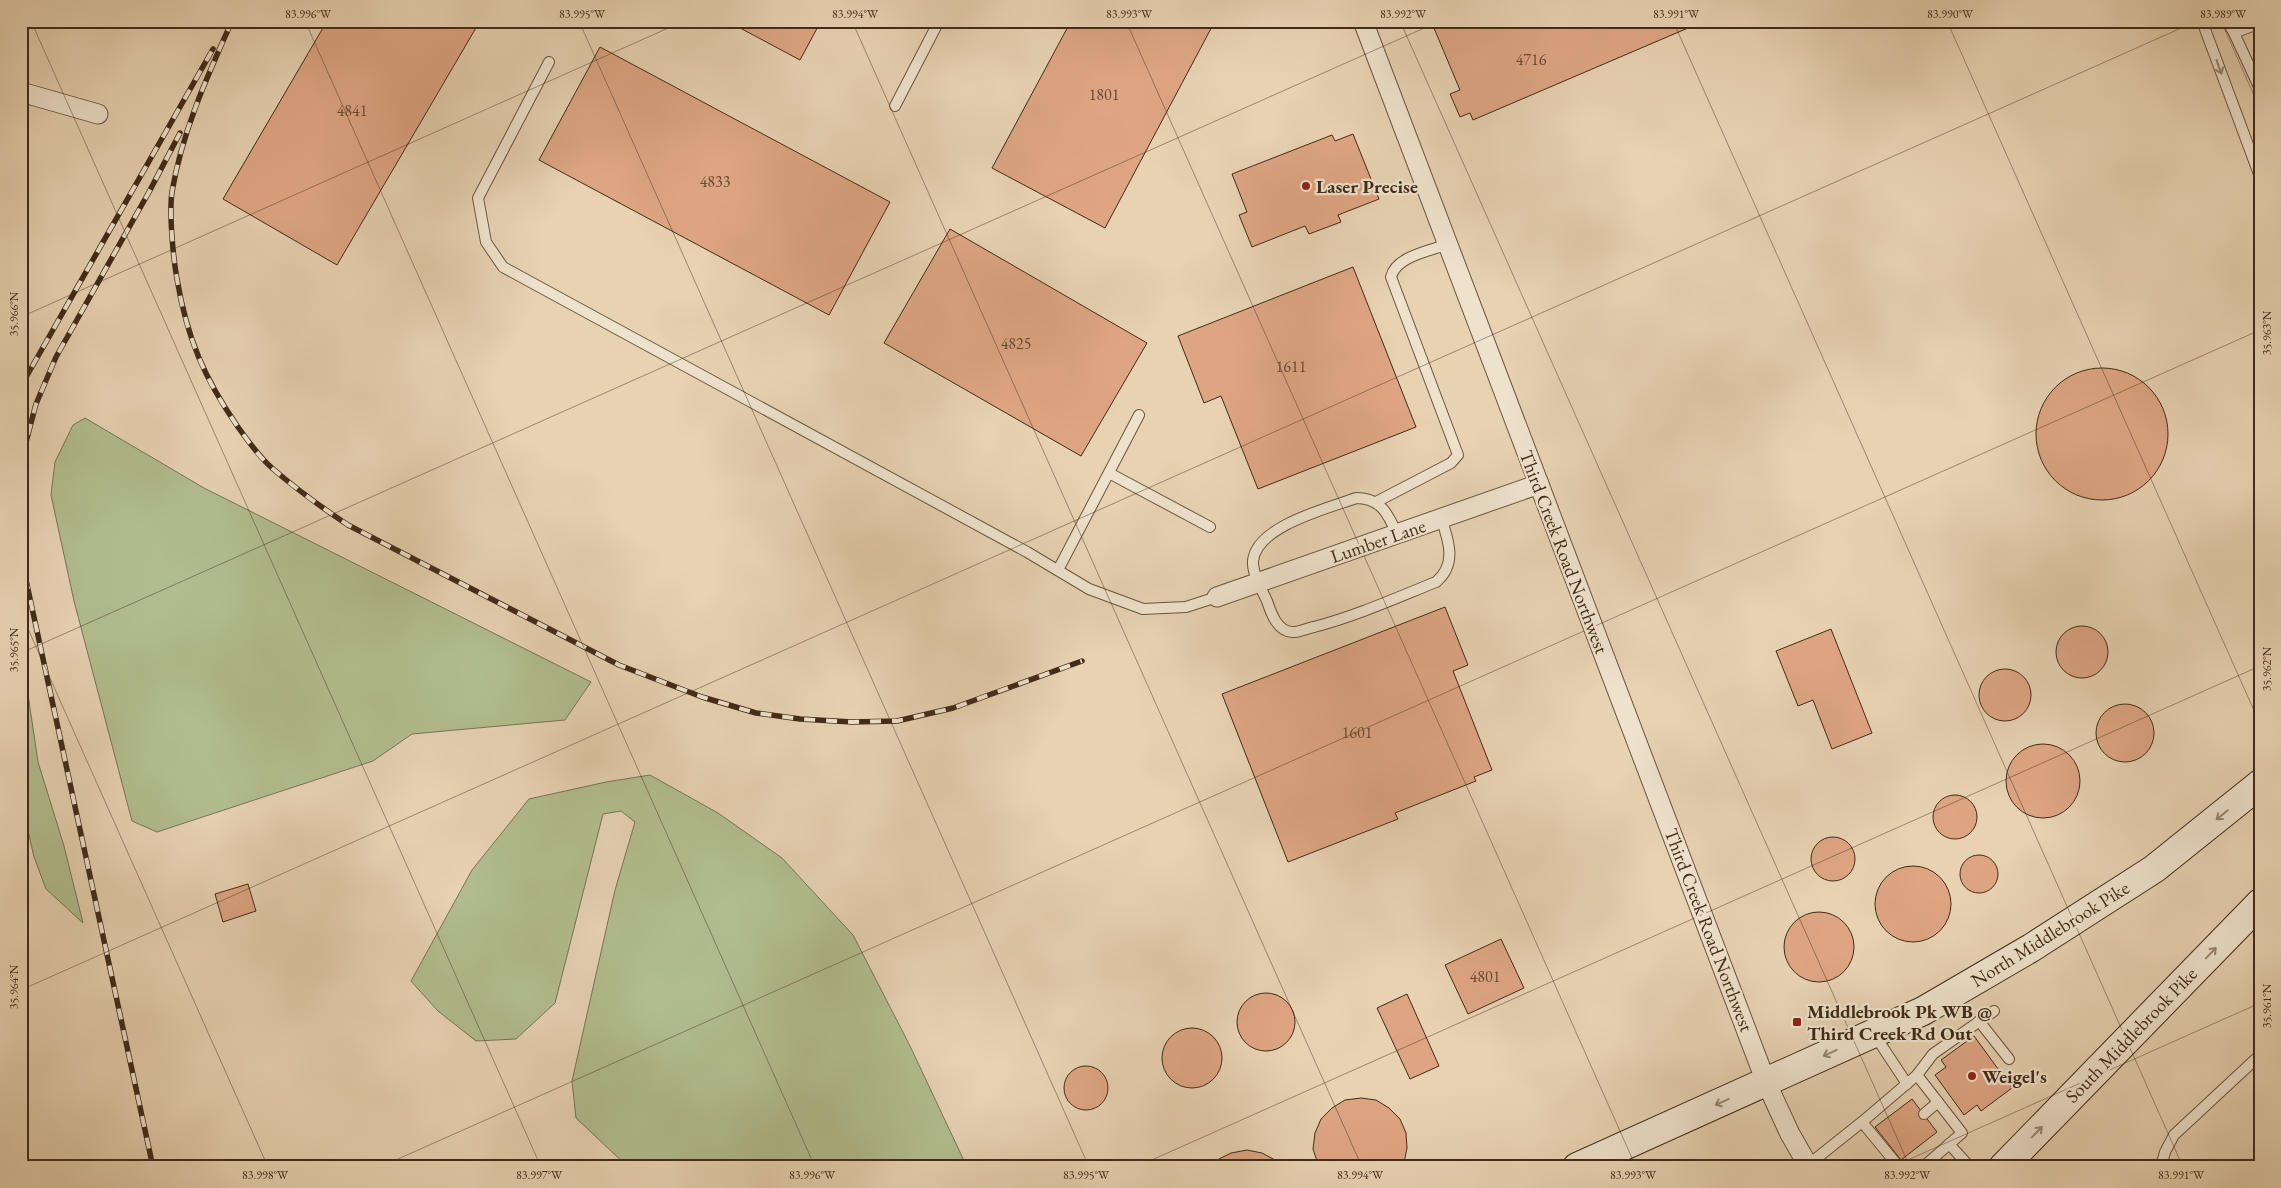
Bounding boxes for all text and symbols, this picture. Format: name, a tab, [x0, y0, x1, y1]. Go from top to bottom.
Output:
text: 83.996°W	[285, 6, 332, 22]
text: 83.995°W	[559, 6, 606, 22]
text: 83.994°W	[832, 6, 879, 22]
text: 83.993°W	[1106, 6, 1153, 22]
text: 83.992°W	[1380, 6, 1427, 22]
text: 83.991°W	[1653, 6, 1700, 22]
text: 83.990°W	[1927, 6, 1974, 22]
text: 83.989°W	[2200, 6, 2247, 22]
house number: 4716	[1516, 49, 1547, 70]
one-way arrow	[2215, 59, 2224, 74]
house number: 1801	[1089, 84, 1119, 105]
house number: 4841	[337, 100, 367, 121]
house number: 4833	[700, 171, 731, 192]
place label: Laser Precise	[1316, 174, 1418, 199]
marker: Laser Precise	[1300, 180, 1312, 192]
text: 35.966°N	[6, 291, 22, 336]
text: 35.963°N	[2259, 310, 2275, 355]
house number: 4825	[1001, 333, 1031, 354]
house number: 1611	[1276, 356, 1306, 377]
street label: Third Creek Road Northwest	[1514, 447, 1614, 657]
street label: Lumber Lane	[1327, 513, 1429, 569]
text: 35.965°N	[6, 627, 22, 672]
text: 35.962°N	[2259, 646, 2275, 691]
house number: 1601	[1342, 722, 1372, 743]
one-way arrow	[2215, 809, 2228, 820]
street label: Third Creek Road Northwest	[1659, 825, 1759, 1035]
street label: North Middlebrook Pike	[1966, 875, 2134, 993]
one-way arrow	[2205, 947, 2218, 959]
street label: South Middlebrook Pike	[2060, 962, 2202, 1108]
text: 35.964°N	[6, 964, 22, 1009]
house number: 4801	[1470, 966, 1500, 987]
text: 35.961°N	[2259, 983, 2275, 1028]
place label: Middlebrook Pk WB @ Third Creek Rd Out	[1807, 999, 1992, 1046]
marker: Middlebrook Pk WB @ Third Creek Rd Out	[1791, 1016, 1803, 1028]
one-way arrow	[1823, 1049, 1838, 1059]
place label: Weigel's	[1982, 1064, 2047, 1089]
marker: Weigel's	[1966, 1070, 1978, 1082]
one-way arrow	[1715, 1098, 1730, 1107]
one-way arrow	[2031, 1126, 2043, 1138]
text: 83.998°W	[242, 1167, 289, 1183]
text: 83.997°W	[516, 1167, 563, 1183]
text: 83.996°W	[789, 1167, 836, 1183]
text: 83.995°W	[1063, 1167, 1110, 1183]
text: 83.994°W	[1337, 1167, 1384, 1183]
text: 83.993°W	[1610, 1167, 1657, 1183]
text: 83.992°W	[1884, 1167, 1931, 1183]
text: 83.991°W	[2158, 1167, 2205, 1183]

